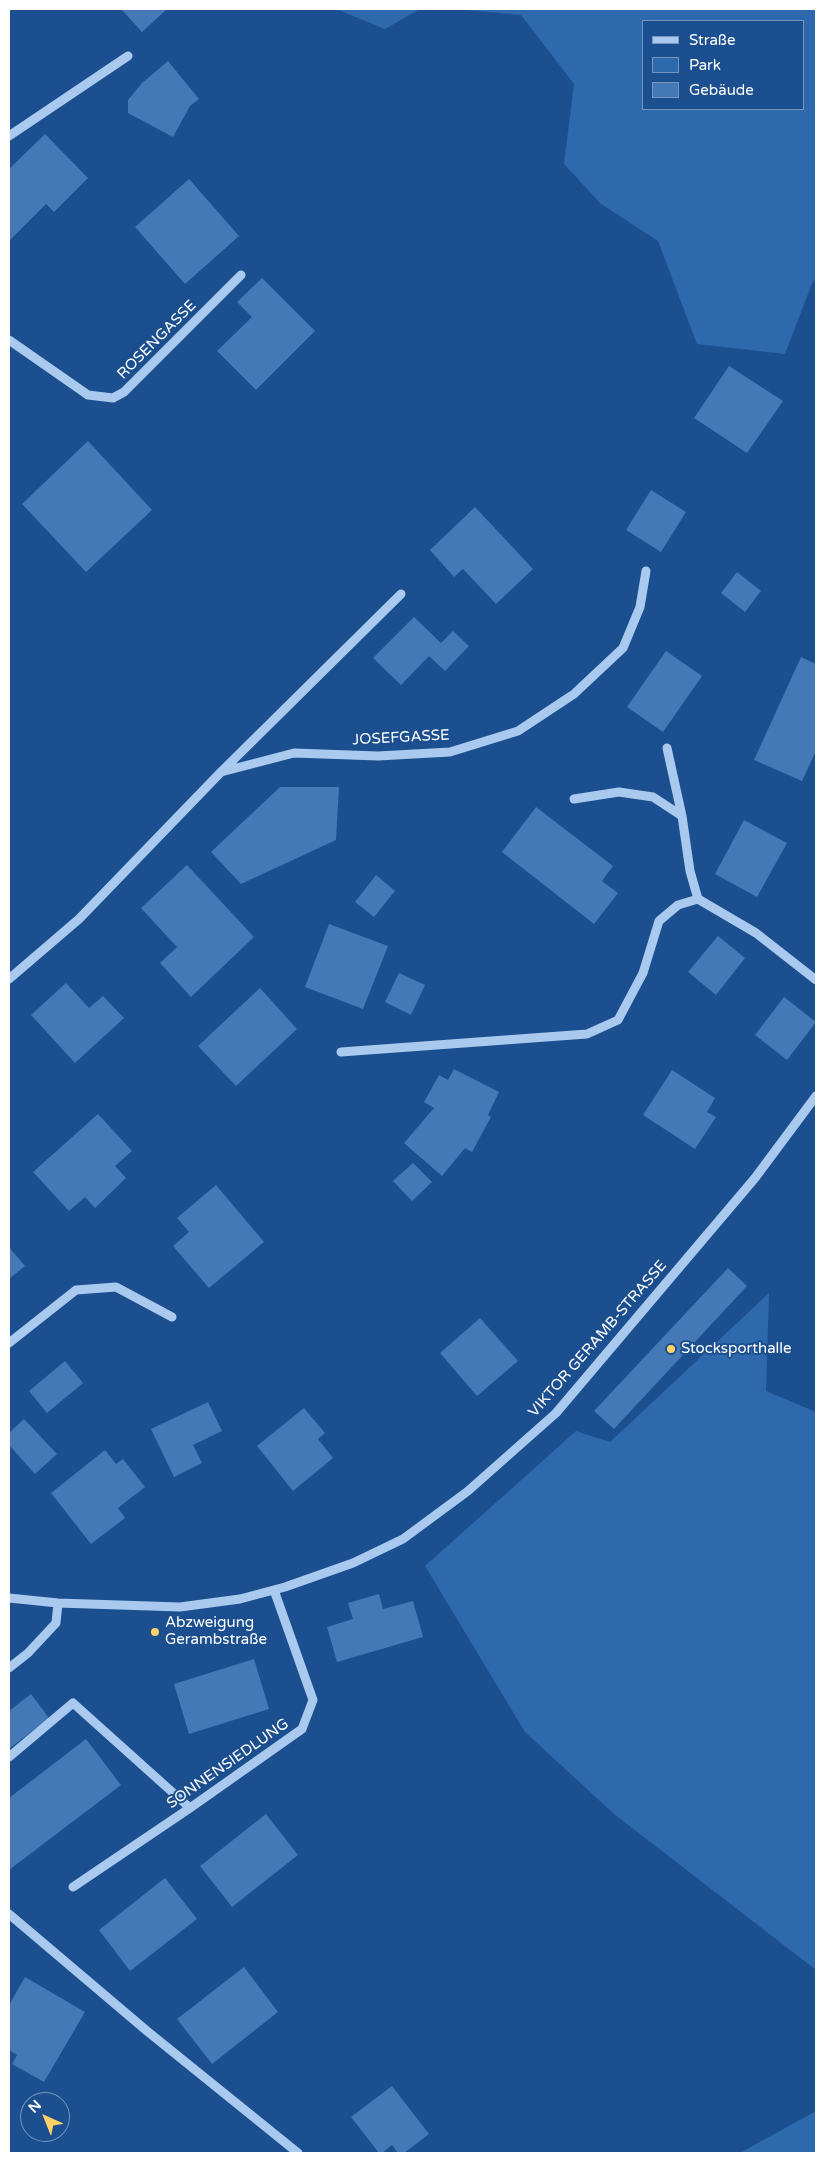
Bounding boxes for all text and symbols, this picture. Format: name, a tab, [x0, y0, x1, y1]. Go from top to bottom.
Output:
legend	[642, 20, 805, 110]
text: Straße	[689, 31, 735, 49]
text: Park	[689, 56, 721, 74]
text: Gebäude	[689, 81, 754, 99]
street label: ROSENGASSE	[114, 297, 200, 383]
street label: JOSEFGASSE	[352, 726, 450, 750]
street label: VIKTOR GERAMB-STRASSE	[525, 1257, 671, 1421]
place label: Stocksporthalle	[681, 1340, 792, 1358]
marker: Stocksporthalle	[665, 1343, 677, 1355]
place label: Abzweigung Gerambstraße	[165, 1614, 267, 1649]
marker: Abzweigung Gerambstraße	[149, 1626, 161, 1638]
street label: SONNENSIEDLUNG	[164, 1715, 292, 1813]
north arrow	[20, 2092, 70, 2142]
text: N	[25, 2097, 45, 2117]

